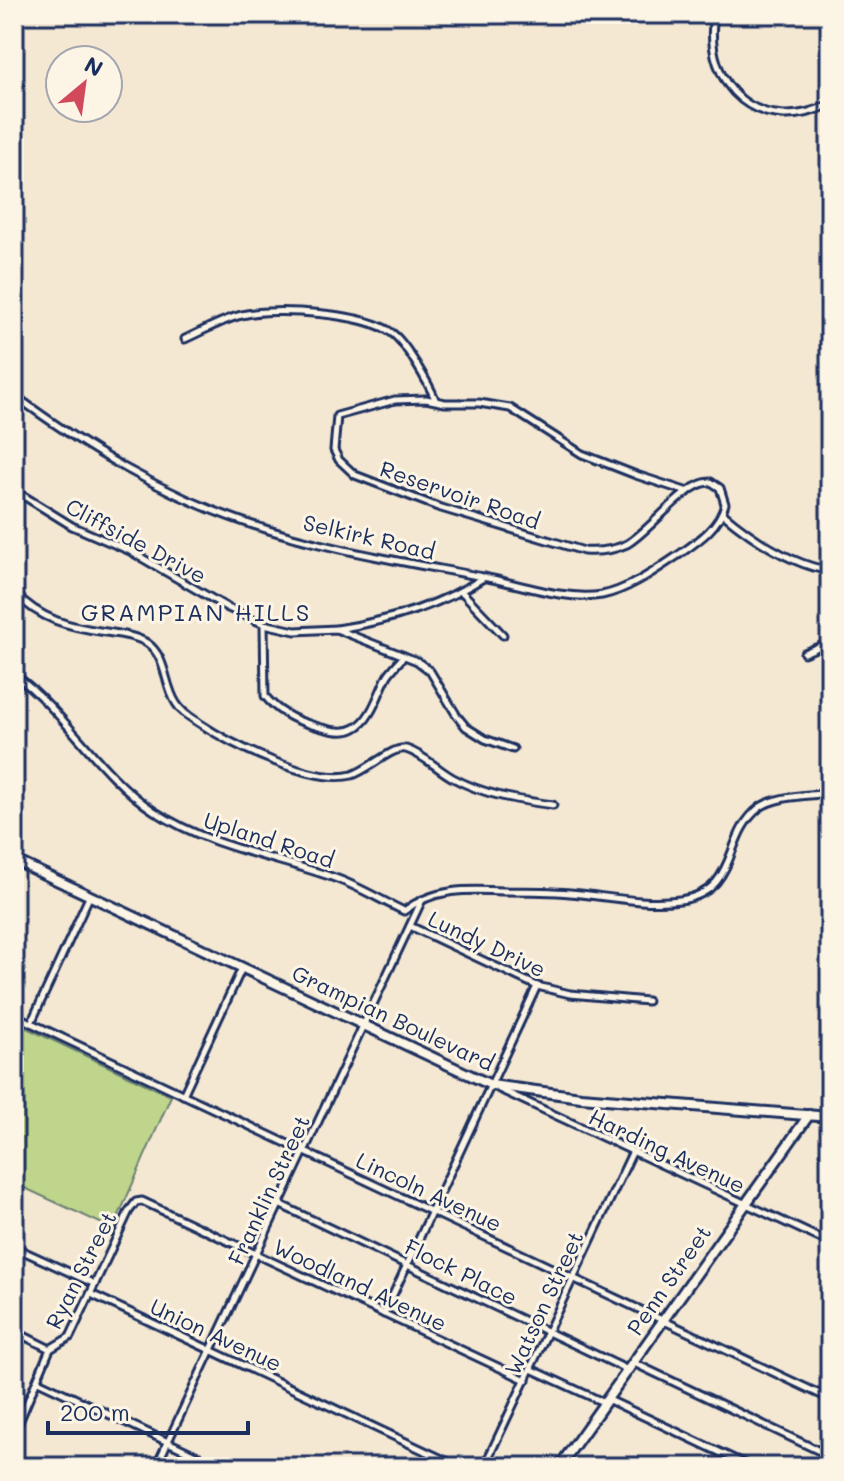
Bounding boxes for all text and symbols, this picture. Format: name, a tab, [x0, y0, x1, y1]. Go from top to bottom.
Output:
north arrow	[44, 44, 124, 124]
text: N	[80, 49, 108, 83]
street label: Reservoir Road	[376, 454, 544, 535]
street label: Cliffside Drive	[61, 491, 212, 590]
street label: Selkirk Road	[300, 507, 438, 566]
district label: GRAMPIAN HILLS	[81, 596, 311, 627]
street label: Upland Road	[200, 805, 338, 874]
street label: Lundy Drive	[424, 904, 551, 983]
street label: Grampian Boulevard	[287, 958, 499, 1077]
street label: Harding Avenue	[584, 1102, 750, 1199]
street label: Franklin Street	[221, 1110, 316, 1270]
street label: Lincoln Avenue	[352, 1145, 507, 1238]
street label: Ryan Street	[38, 1206, 123, 1334]
street label: Penn Street	[620, 1219, 717, 1341]
street label: Watson Street	[498, 1226, 590, 1379]
street label: Woodland Avenue	[269, 1232, 451, 1337]
street label: Flock Place	[400, 1232, 522, 1311]
street label: Union Avenue	[146, 1291, 287, 1378]
scale bar	[48, 1385, 248, 1435]
text: 200 m	[60, 1396, 130, 1427]

